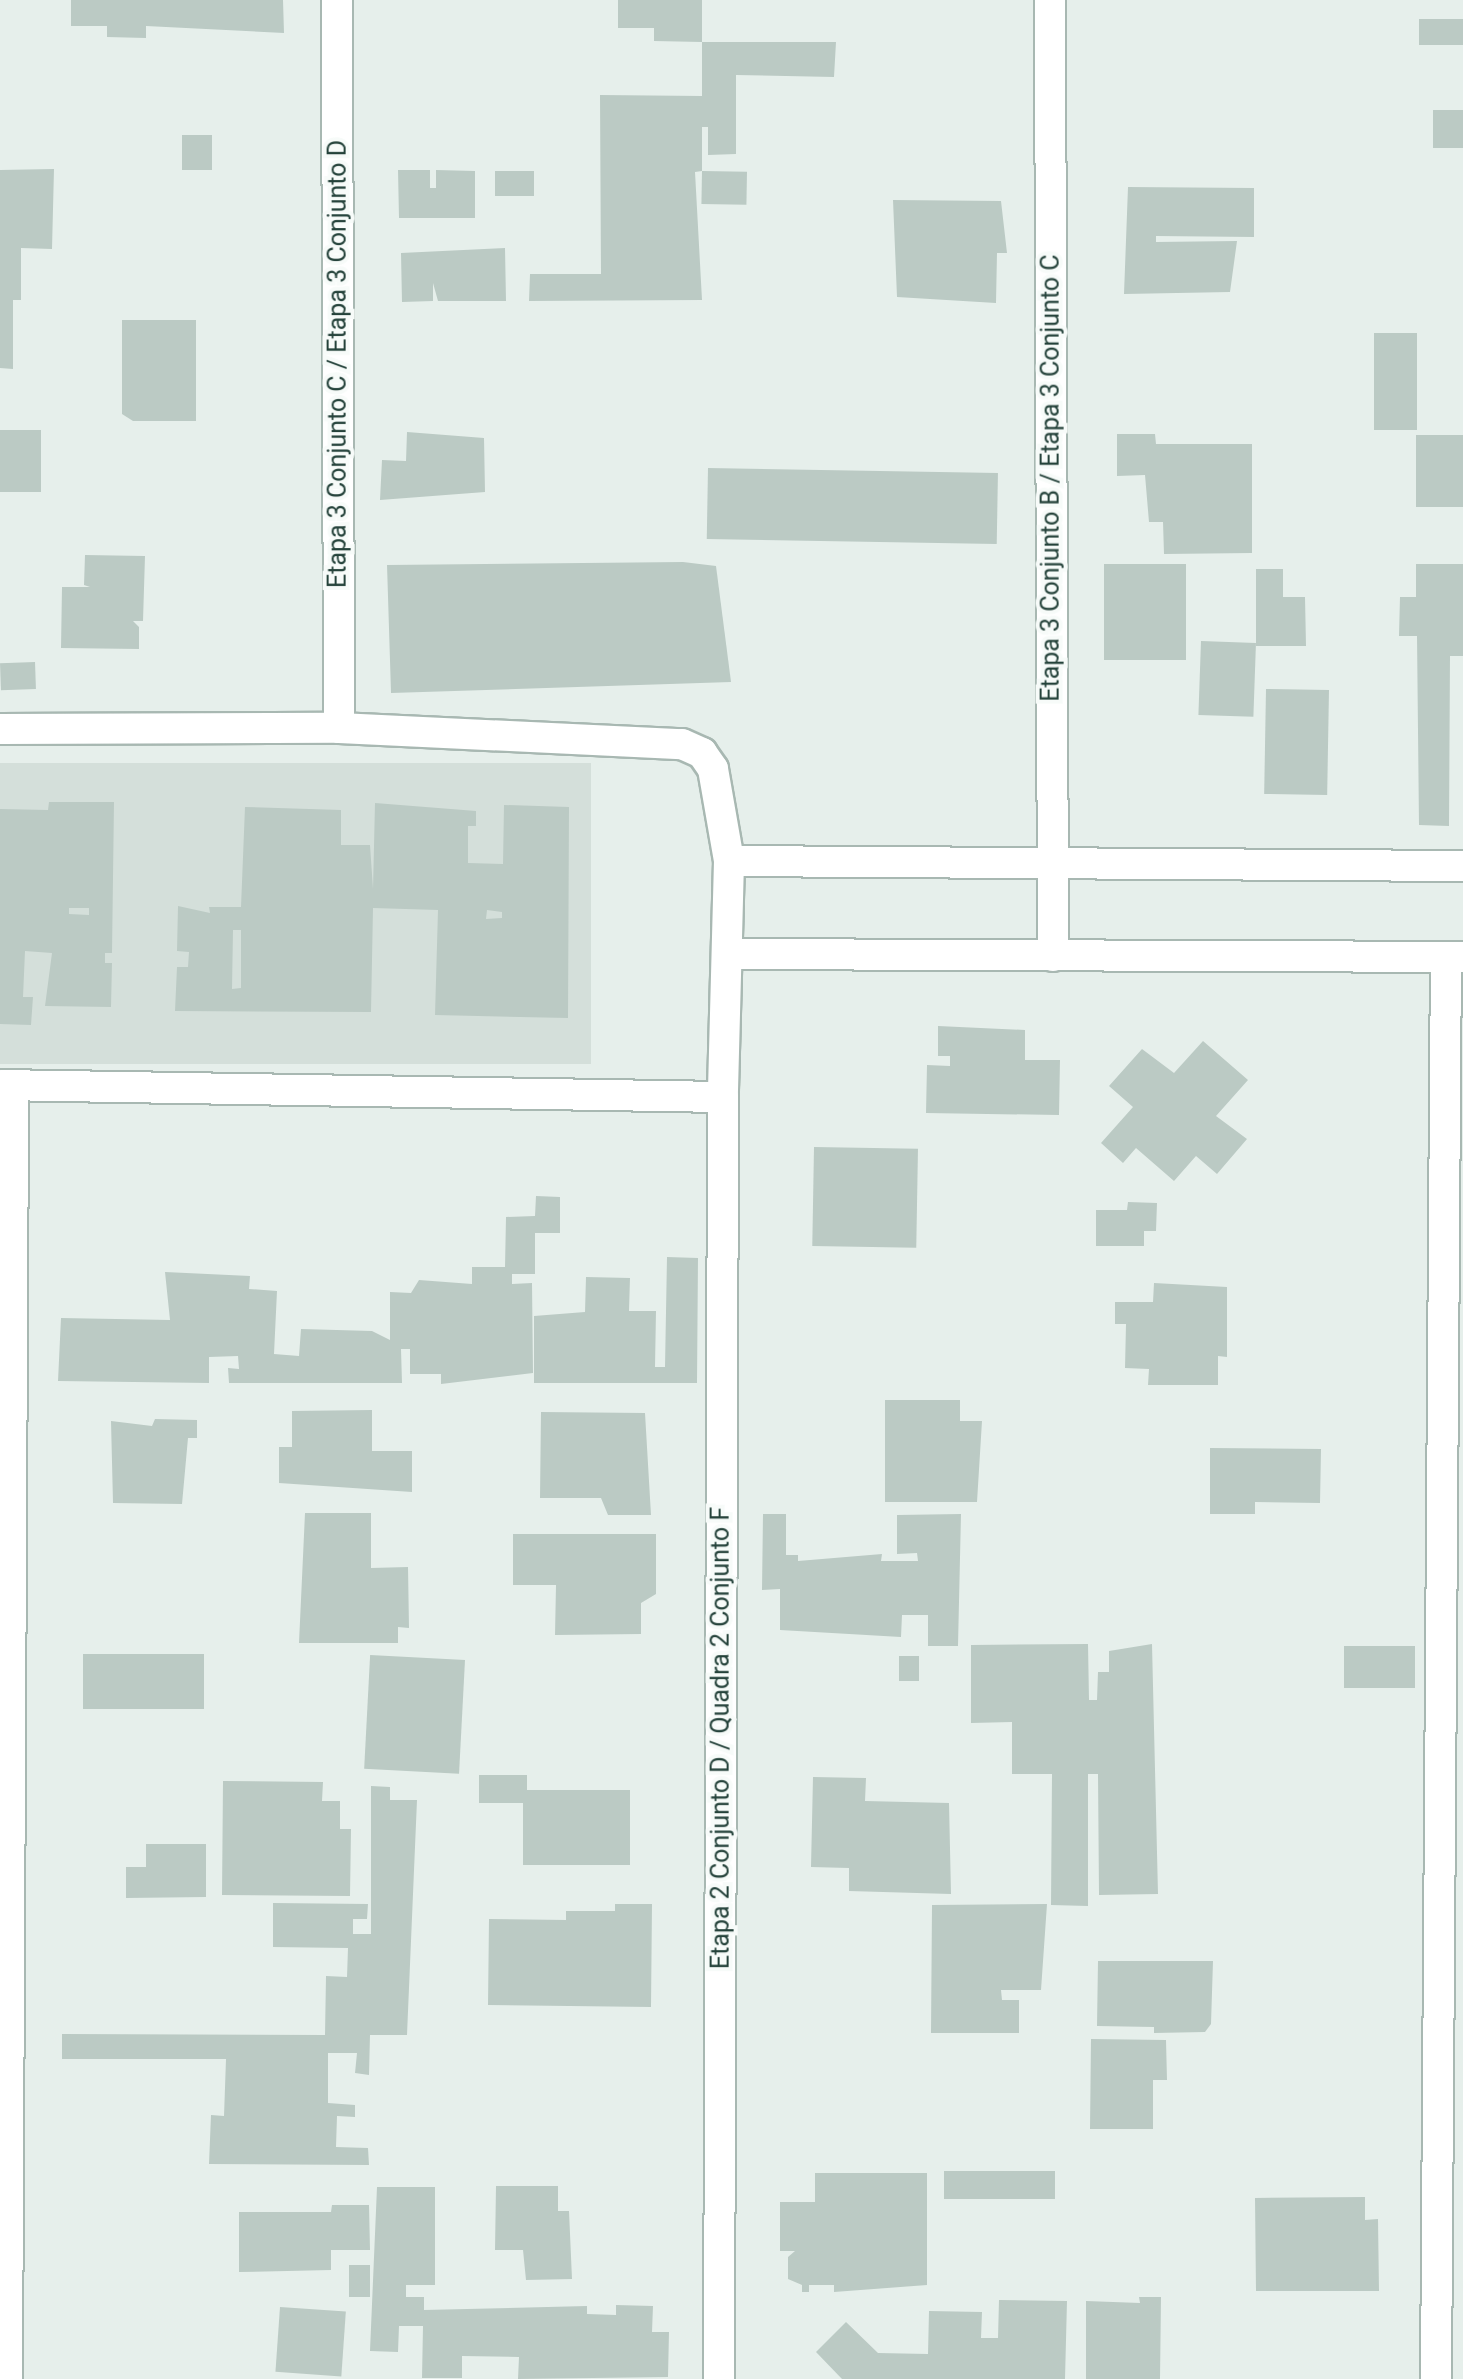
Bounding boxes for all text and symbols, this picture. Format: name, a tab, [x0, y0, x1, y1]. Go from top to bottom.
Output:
street label: Etapa 3 Conjunto C / Etapa 3 Conjunto D	[323, 140, 353, 588]
street label: Etapa 3 Conjunto B / Etapa 3 Conjunto C	[1036, 254, 1066, 702]
street label: Etapa 2 Conjunto D / Quadra 2 Conjunto F	[706, 1507, 736, 1969]

